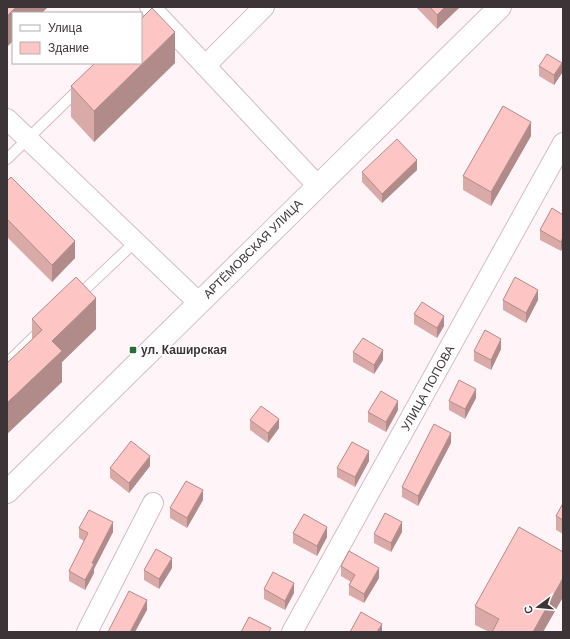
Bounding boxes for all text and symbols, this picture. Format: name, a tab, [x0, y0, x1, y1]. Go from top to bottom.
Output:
legend	[12, 12, 142, 64]
text: Улица	[48, 21, 82, 35]
text: Здание	[48, 41, 89, 55]
street label: АРТЁМОВСКАЯ УЛИЦА	[201, 197, 305, 301]
place label: ул. Каширская	[141, 343, 227, 357]
street label: УЛИЦА ПОПОВА	[399, 343, 457, 433]
marker: ул. Каширская	[128, 345, 138, 355]
north arrow	[518, 587, 558, 627]
text: С	[522, 604, 535, 615]

